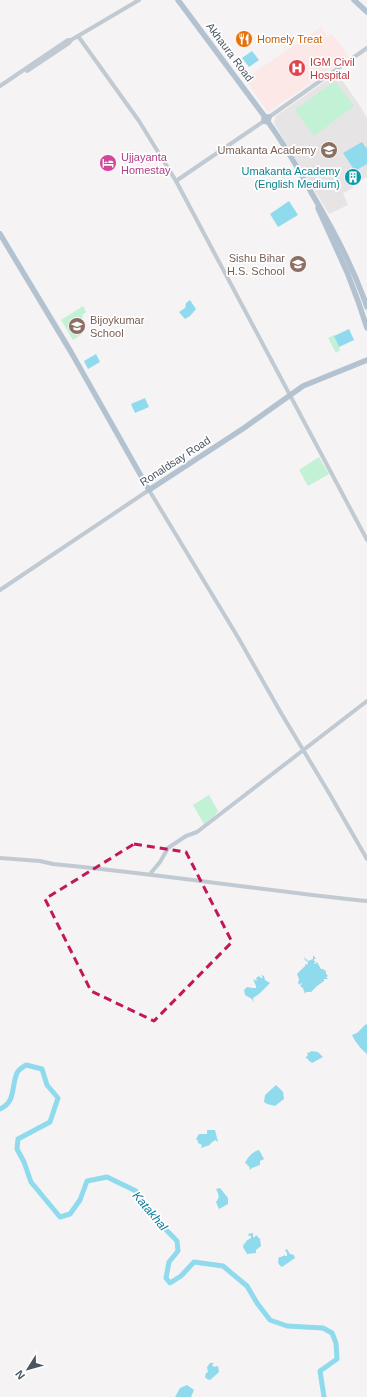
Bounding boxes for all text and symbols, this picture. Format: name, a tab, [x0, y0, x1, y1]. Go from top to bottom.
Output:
street label: Akhaura Road	[204, 20, 256, 84]
restaurant icon: Homely Treat	[234, 29, 254, 49]
place label: Homely Treat	[257, 33, 322, 45]
place label: IGM Civil Hospital	[310, 56, 355, 81]
hospital icon: IGM Civil Hospital	[287, 58, 307, 78]
school or university icon: Umakanta Academy	[319, 140, 339, 160]
place label: Umakanta Academy	[218, 144, 316, 156]
place label: Ujjayanta Homestay	[121, 151, 171, 176]
hotel icon: Ujjayanta Homestay	[98, 153, 118, 173]
place label: Umakanta Academy (English Medium)	[242, 165, 340, 190]
building icon: Umakanta Academy (English Medium)	[343, 167, 363, 187]
place label: Sishu Bihar H.S. School	[227, 252, 285, 277]
school or university icon: Sishu Bihar H.S. School	[288, 254, 308, 274]
place label: Bijoykumar School	[90, 314, 145, 339]
school or university icon: Bijoykumar School	[67, 316, 87, 336]
street label: Ronaldsay Road	[138, 434, 212, 488]
water label: Katakhal	[130, 1189, 171, 1234]
north arrow	[8, 1349, 48, 1389]
text: N	[13, 1368, 27, 1382]

